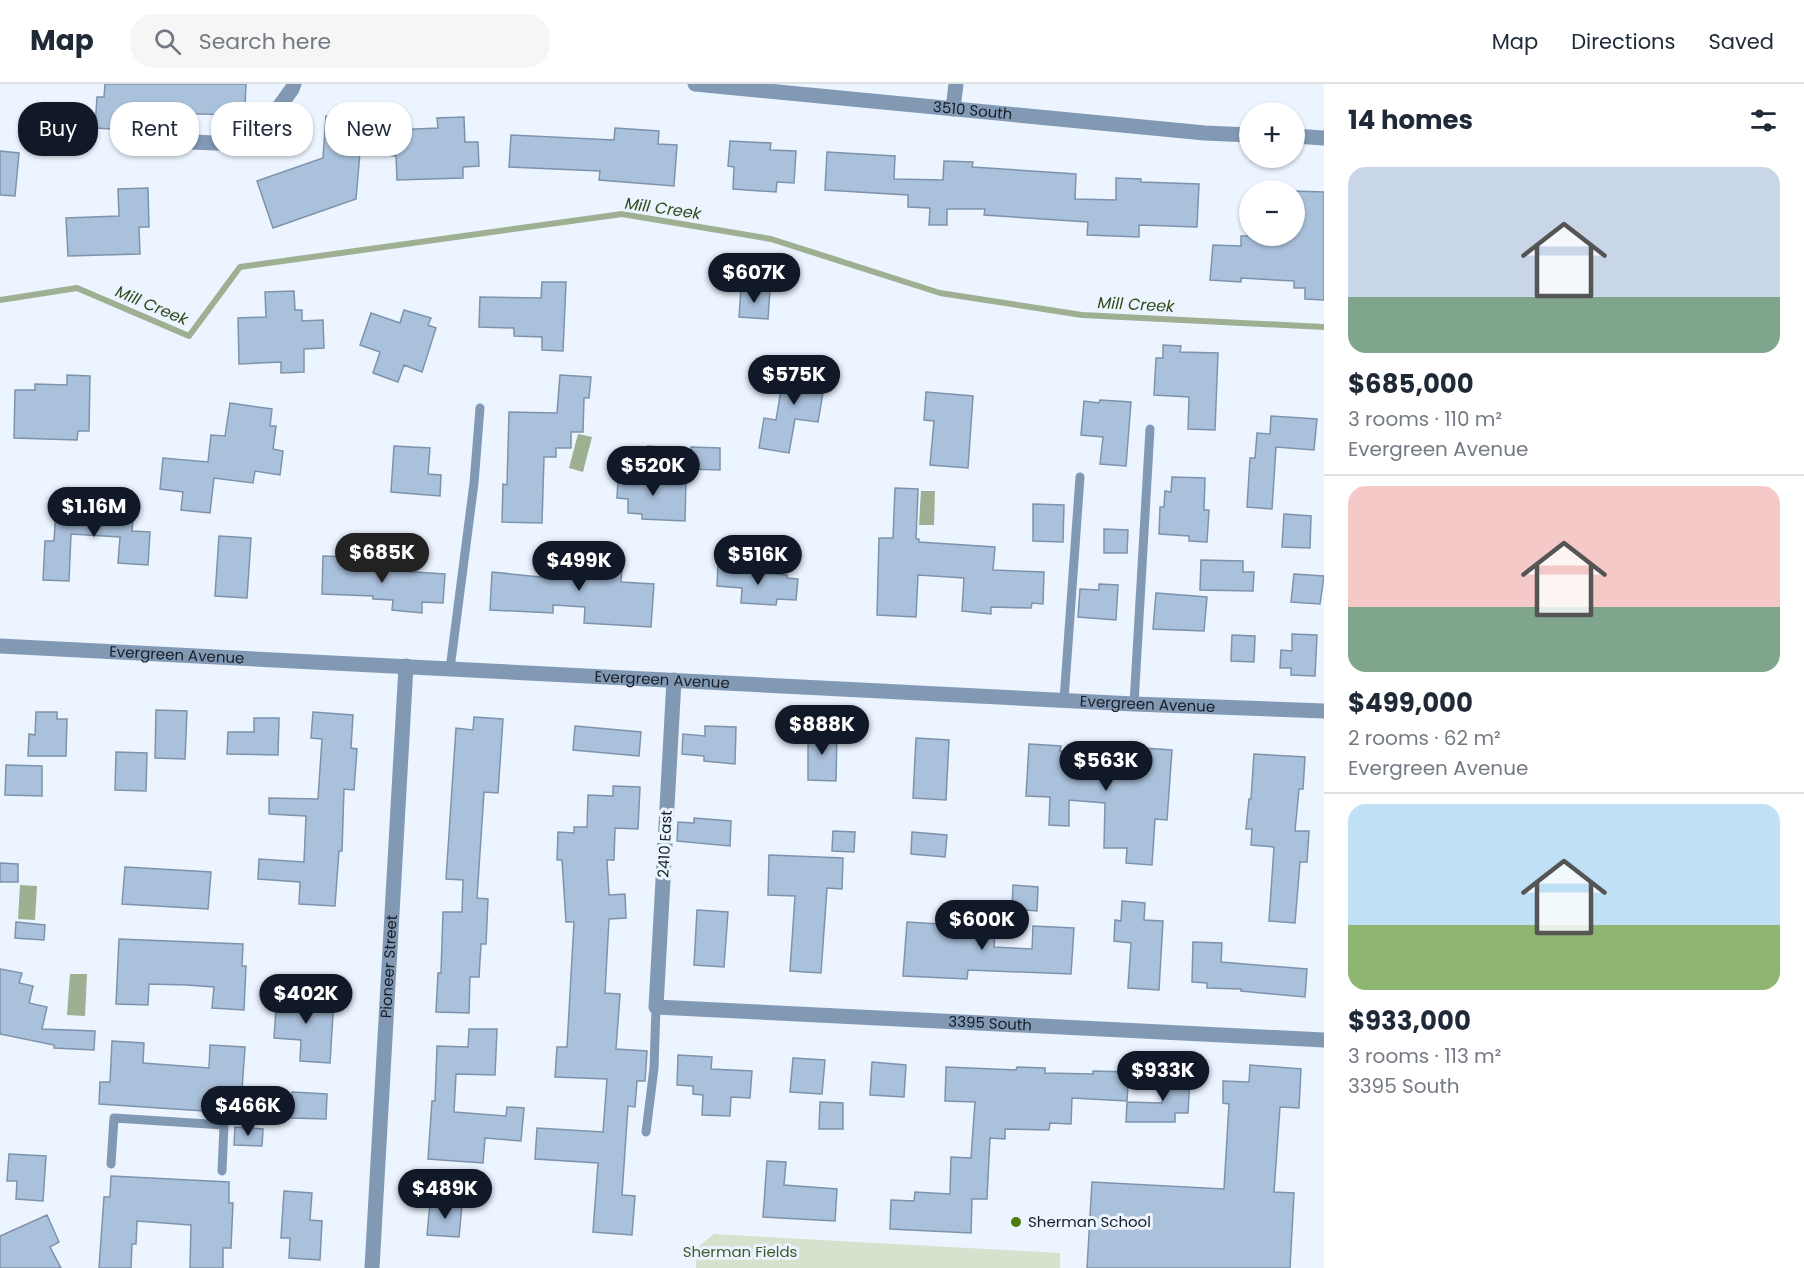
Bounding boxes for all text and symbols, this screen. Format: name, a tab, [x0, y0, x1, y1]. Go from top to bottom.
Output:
search box	[130, 14, 550, 68]
text: Map	[30, 21, 94, 60]
icon: search	[151, 25, 184, 58]
text: Search here	[199, 26, 331, 57]
text: Map	[1492, 27, 1538, 56]
text: Directions	[1571, 27, 1675, 56]
text: Saved	[1708, 27, 1774, 56]
street label: 3510 South	[932, 96, 1013, 124]
chip: Buy	[18, 102, 98, 156]
chip: Rent	[110, 102, 199, 156]
chip: Filters	[211, 102, 313, 156]
chip: New	[325, 102, 412, 156]
map controls	[1239, 102, 1305, 246]
button: +	[1239, 102, 1305, 168]
text: 14 homes	[1348, 102, 1473, 138]
icon: filters	[1747, 104, 1780, 137]
button: −	[1239, 180, 1305, 246]
water label: Mill Creek	[623, 192, 703, 225]
icon: home	[1510, 206, 1618, 314]
pin: $607K	[712, 253, 796, 304]
text: $607K	[722, 258, 786, 286]
water label: Mill Creek	[112, 280, 192, 331]
water label: Mill Creek	[1097, 291, 1176, 318]
pin: $575K	[752, 355, 836, 406]
text: $575K	[762, 360, 826, 388]
text: $685,000	[1348, 366, 1474, 402]
text: 3 rooms · 110 m²	[1348, 405, 1502, 433]
text: Evergreen Avenue	[1348, 435, 1528, 463]
pin: $520K	[611, 446, 695, 497]
text: $520K	[621, 451, 685, 479]
pin: $1.16M	[45, 487, 143, 538]
text: $1.16M	[62, 492, 126, 520]
icon: home	[1510, 525, 1618, 633]
pin: $685K	[340, 533, 424, 584]
pin: $516K	[716, 535, 800, 586]
text: $685K	[349, 538, 415, 566]
text: $516K	[728, 540, 788, 568]
pin: $499K	[537, 541, 621, 592]
text: $499K	[546, 546, 612, 574]
street label: Evergreen Avenue	[109, 641, 245, 668]
street label: Evergreen Avenue	[594, 665, 730, 693]
text: $499,000	[1348, 685, 1473, 721]
street label: Evergreen Avenue	[1079, 690, 1216, 717]
pin: $888K	[780, 705, 864, 756]
text: $888K	[789, 710, 855, 738]
text: 2 rooms · 62 m²	[1348, 724, 1501, 752]
pin: $563K	[1064, 741, 1148, 792]
text: $563K	[1074, 746, 1138, 774]
text: Evergreen Avenue	[1348, 754, 1528, 782]
street label: 2410 East	[652, 810, 677, 878]
icon: home	[1510, 843, 1618, 951]
pin: $600K	[940, 900, 1024, 951]
text: $600K	[949, 905, 1015, 933]
street label: Pioneer Street	[375, 914, 402, 1019]
pin: $402K	[264, 974, 348, 1025]
text: $402K	[273, 979, 339, 1007]
text: $933,000	[1348, 1003, 1471, 1039]
street label: 3395 South	[948, 1010, 1032, 1036]
text: 3 rooms · 113 m²	[1348, 1042, 1501, 1070]
pin: $933K	[1121, 1051, 1205, 1102]
text: $933K	[1131, 1056, 1195, 1084]
text: 3395 South	[1348, 1072, 1459, 1100]
pin: $466K	[206, 1086, 290, 1137]
text: $466K	[215, 1091, 281, 1119]
pin: $489K	[403, 1169, 487, 1220]
text: $489K	[412, 1174, 478, 1202]
place label: Sherman School	[1028, 1211, 1151, 1232]
marker: Sherman School	[1009, 1215, 1023, 1229]
park label: Sherman Fields	[683, 1241, 798, 1262]

